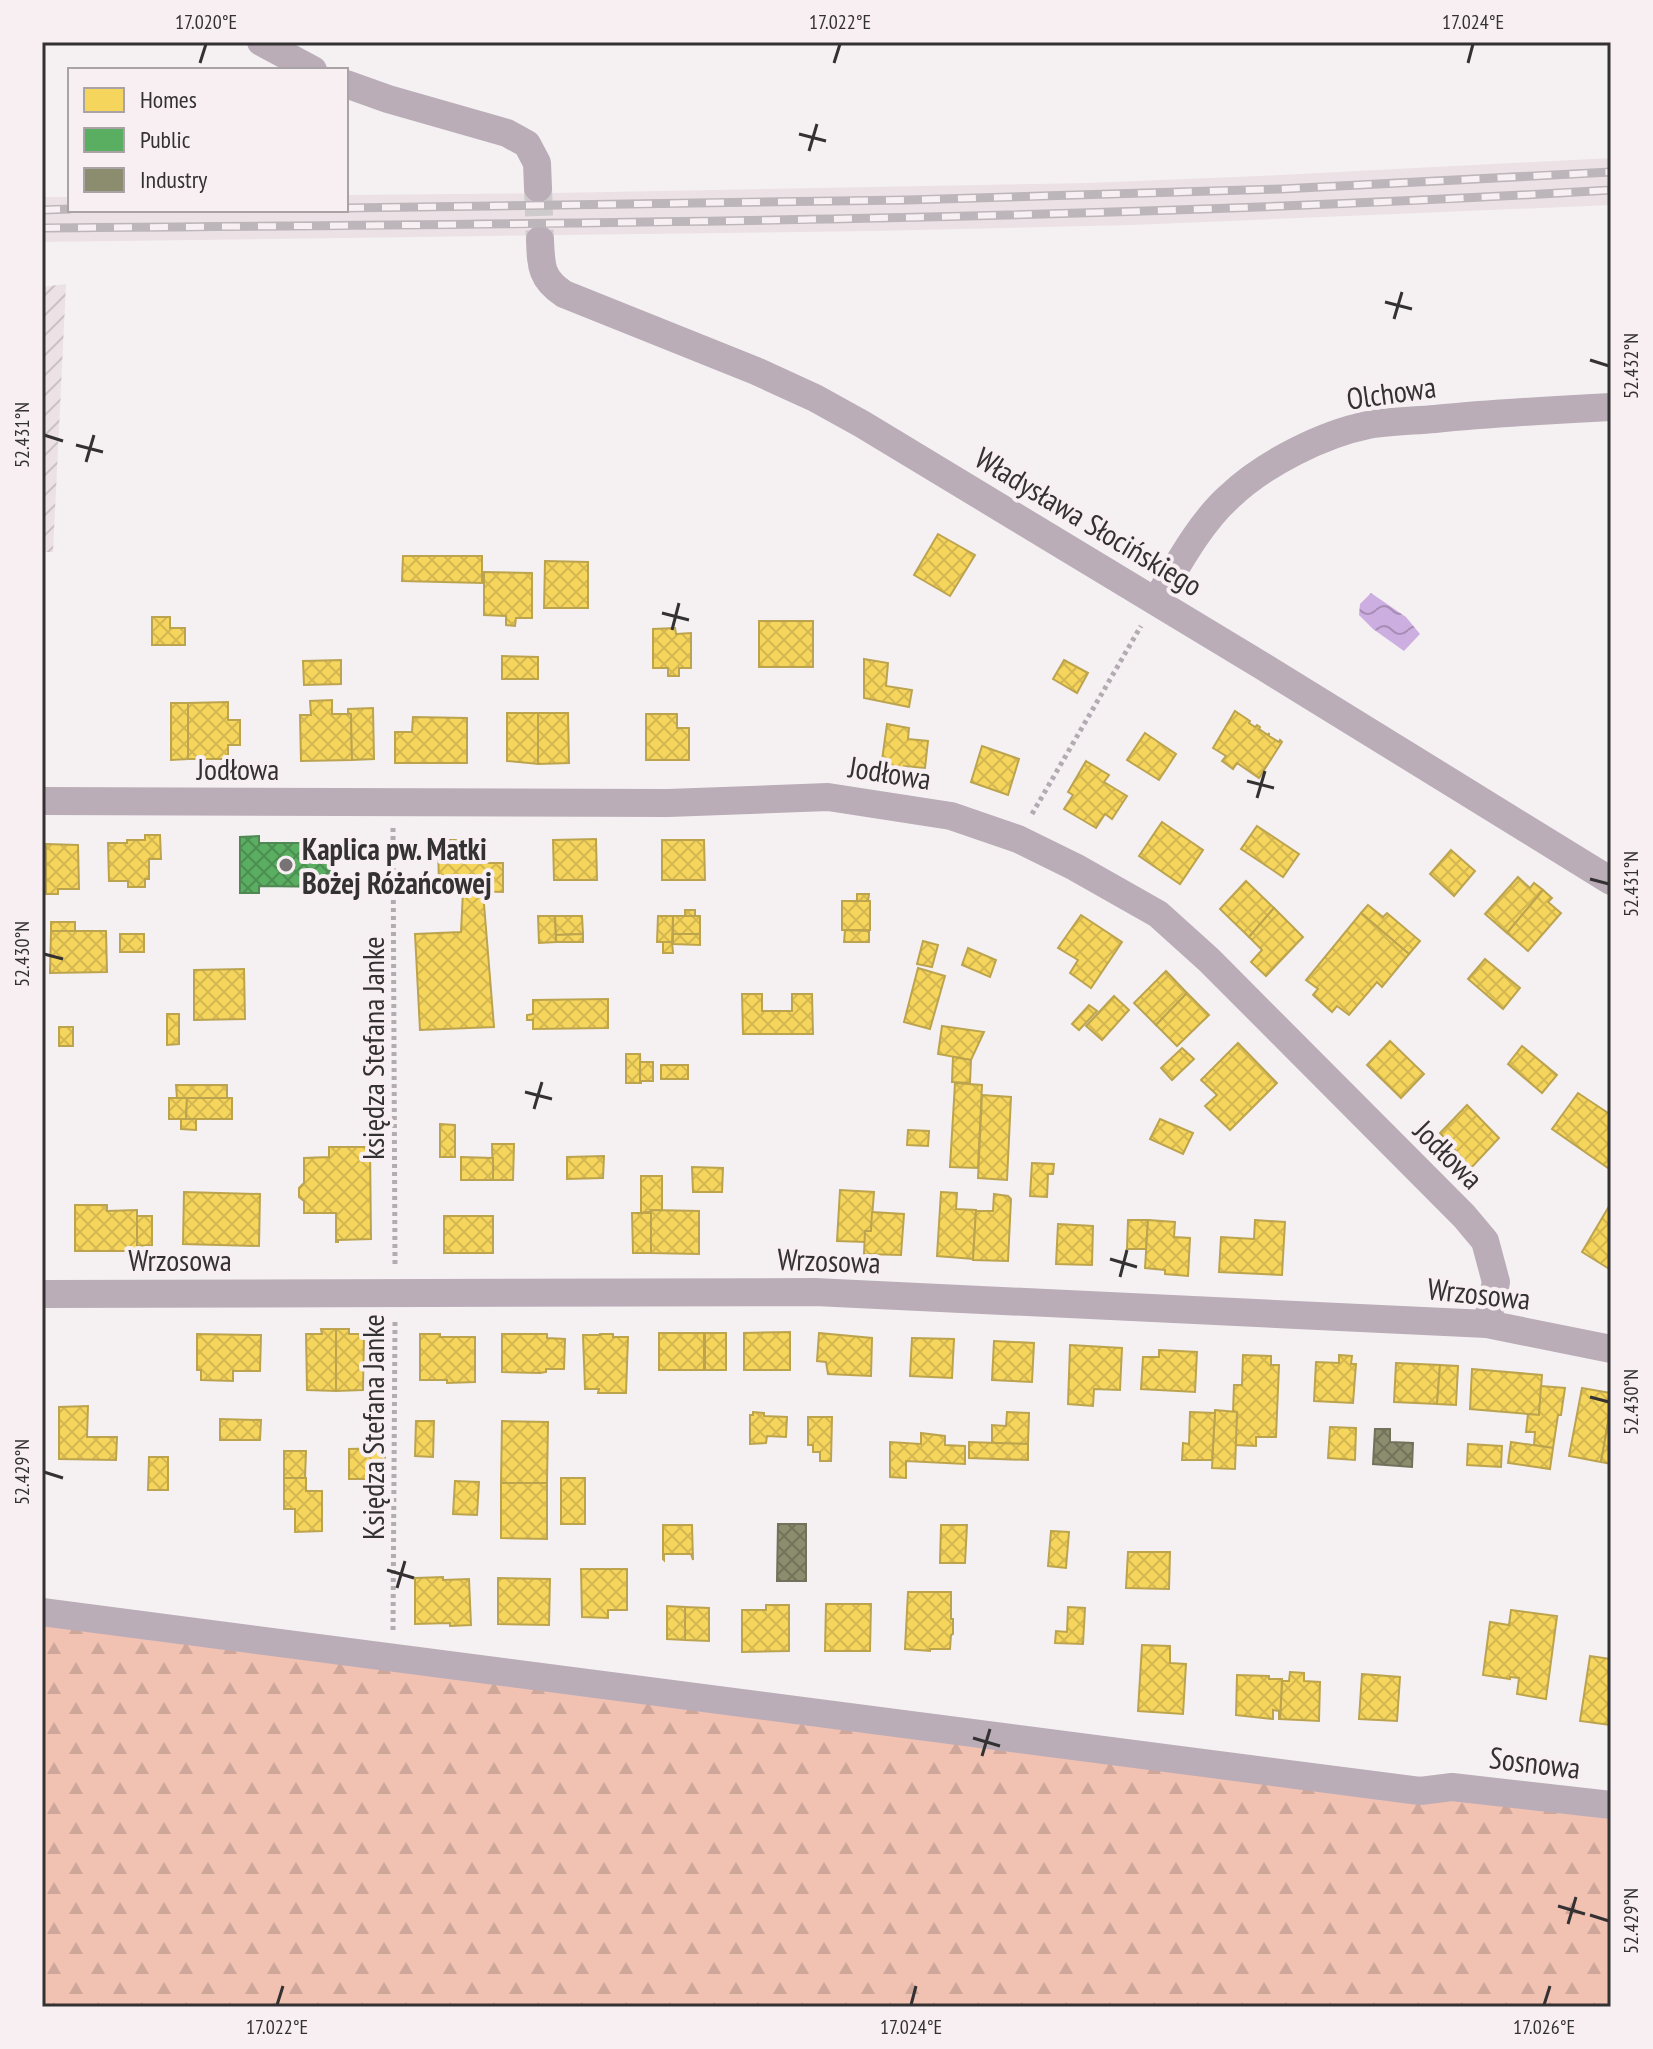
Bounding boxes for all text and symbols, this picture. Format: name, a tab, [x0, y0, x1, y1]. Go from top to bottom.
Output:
text: 17.020°E	[175, 9, 237, 35]
text: 17.022°E	[809, 9, 871, 35]
text: 17.024°E	[1442, 9, 1504, 35]
legend	[68, 68, 348, 212]
text: Homes	[140, 84, 197, 115]
text: Public	[140, 124, 191, 155]
text: Industry	[140, 164, 207, 195]
text: 52.432°N	[1618, 333, 1644, 399]
street label: Olchowa	[1344, 366, 1438, 418]
text: 52.431°N	[9, 402, 35, 468]
street label: Władysława Słocińskiego	[968, 438, 1210, 604]
street label: Jodłowa	[845, 746, 934, 798]
street label: Jodłowa	[196, 749, 279, 788]
place label: Kaplica pw. Matki Bożej Różańcowej	[302, 829, 492, 902]
text: 52.431°N	[1618, 851, 1644, 917]
marker: Kaplica pw. Matki Bożej Różańcowej	[277, 856, 295, 874]
text: 52.430°N	[9, 921, 35, 987]
street label: księdza Stefana Janke	[353, 936, 392, 1160]
street label: Jodłowa	[1405, 1110, 1492, 1197]
street label: Wrzosowa	[777, 1239, 881, 1281]
street label: Wrzosowa	[128, 1240, 232, 1279]
street label: Wrzosowa	[1426, 1268, 1532, 1318]
street label: Księdza Stefana Janke	[353, 1314, 392, 1540]
text: 52.430°N	[1618, 1369, 1644, 1435]
text: 52.429°N	[9, 1439, 35, 1505]
street label: Sosnowa	[1487, 1737, 1583, 1787]
text: 52.429°N	[1618, 1888, 1644, 1954]
text: 17.022°E	[246, 2014, 308, 2040]
text: 17.024°E	[880, 2014, 942, 2040]
text: 17.026°E	[1513, 2014, 1575, 2040]

